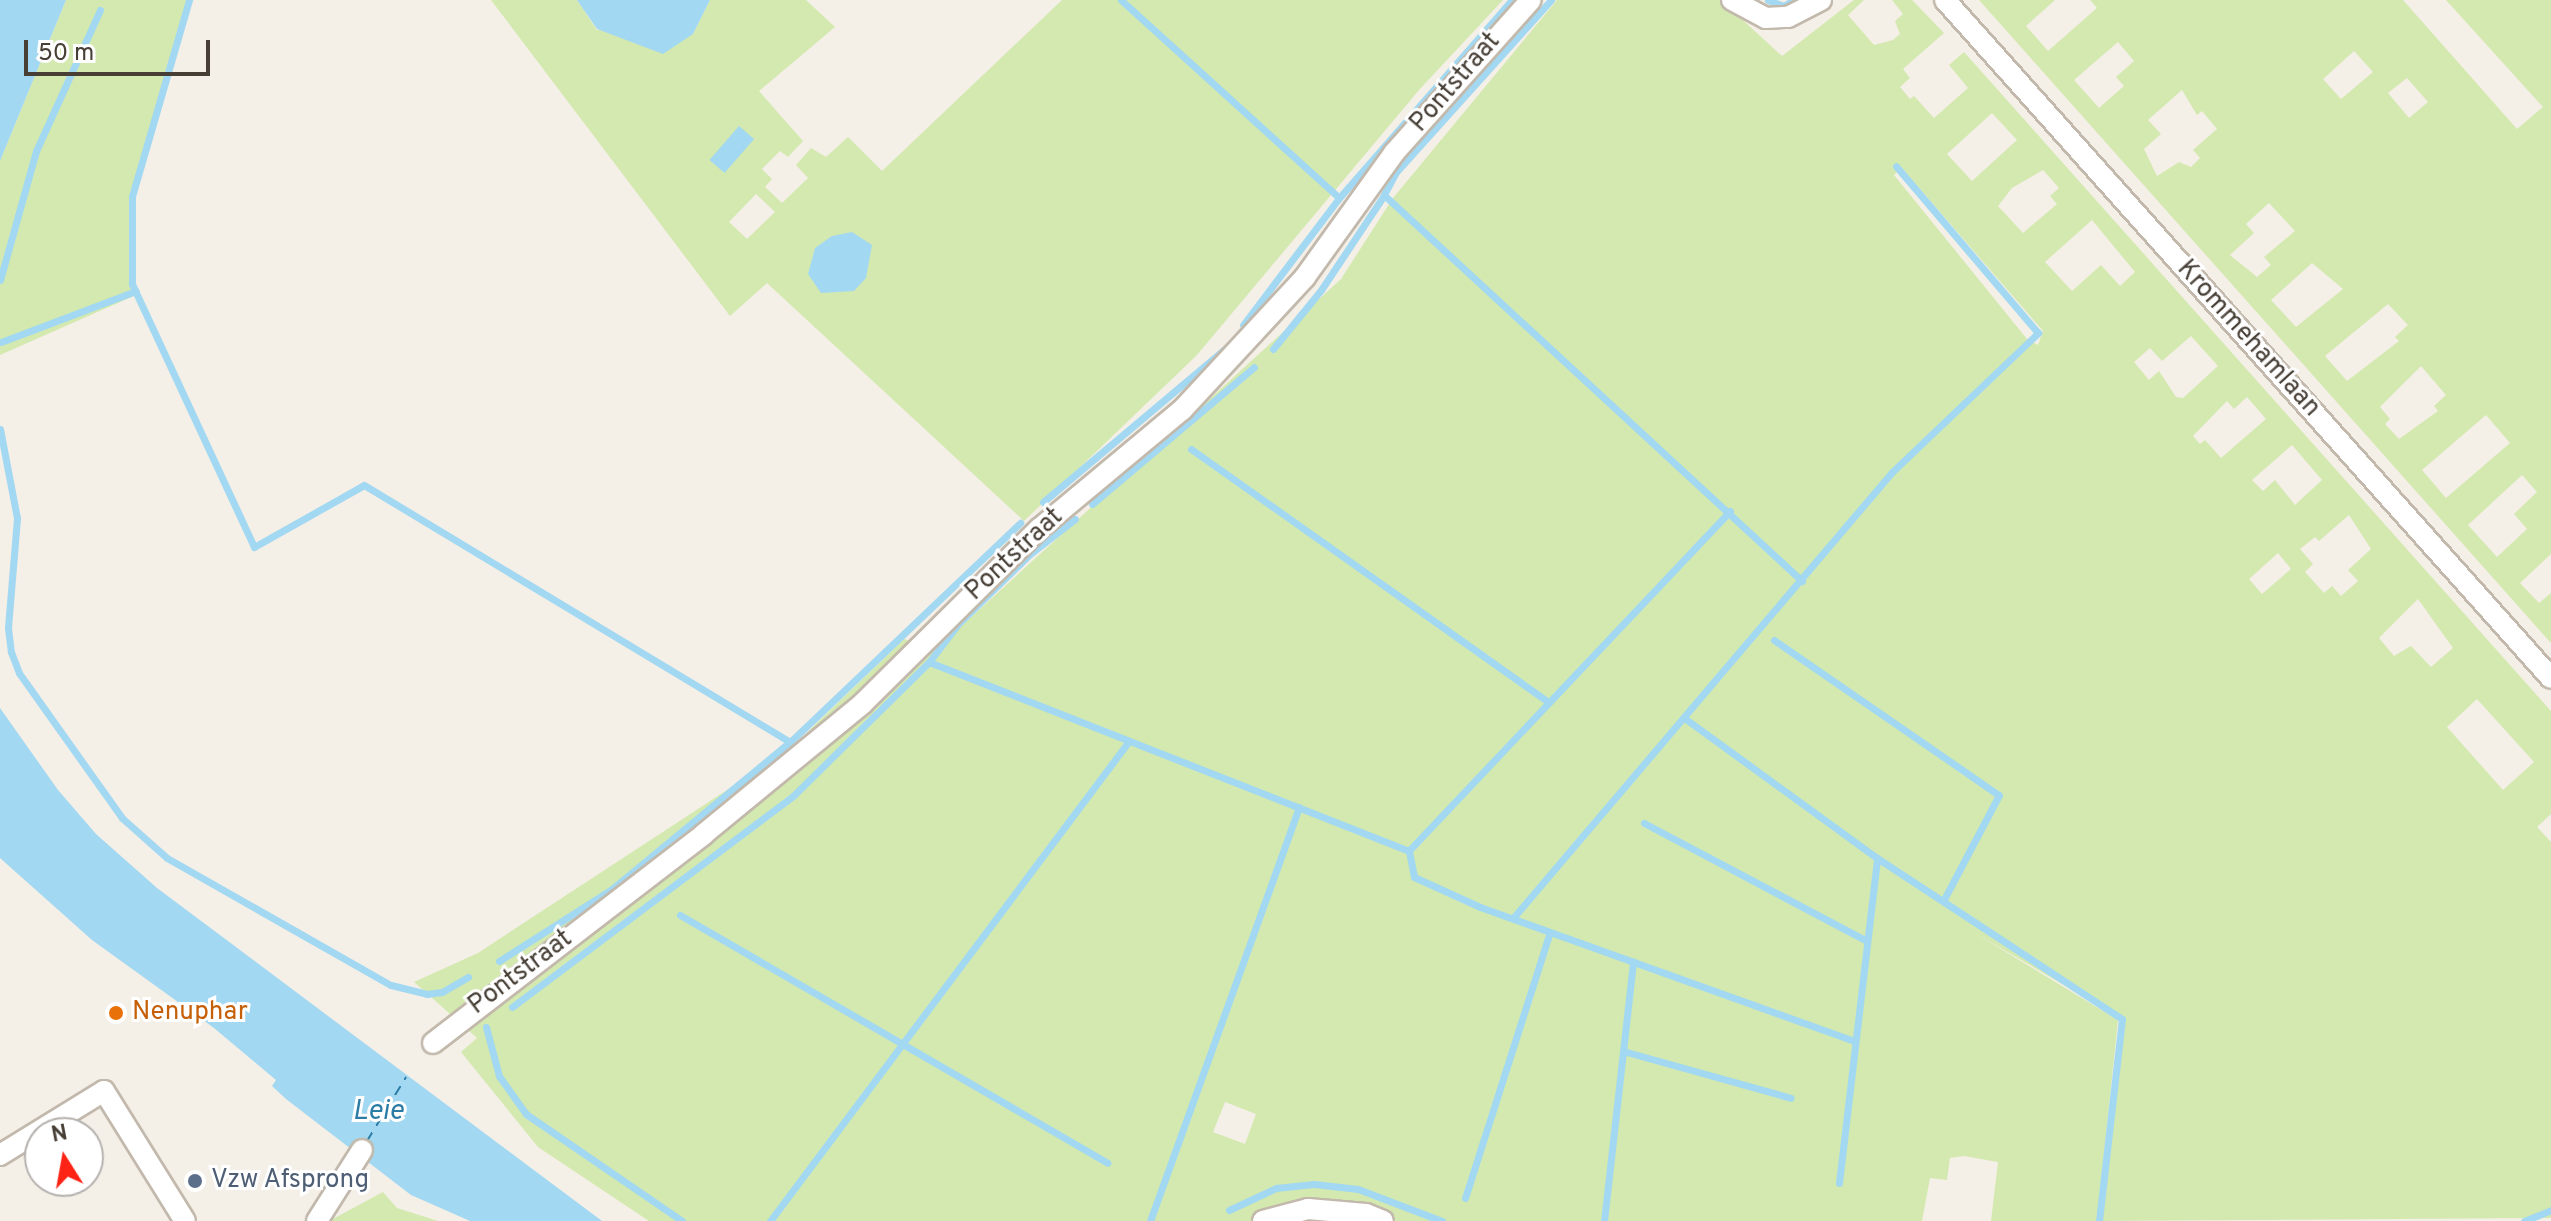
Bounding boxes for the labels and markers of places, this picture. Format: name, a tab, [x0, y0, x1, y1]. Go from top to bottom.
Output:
place label: Nenuphar	[132, 997, 248, 1029]
marker: Nenuphar	[107, 1004, 125, 1022]
place label: Vzw Afsprong	[211, 1165, 370, 1197]
marker: Vzw Afsprong	[186, 1172, 204, 1190]

